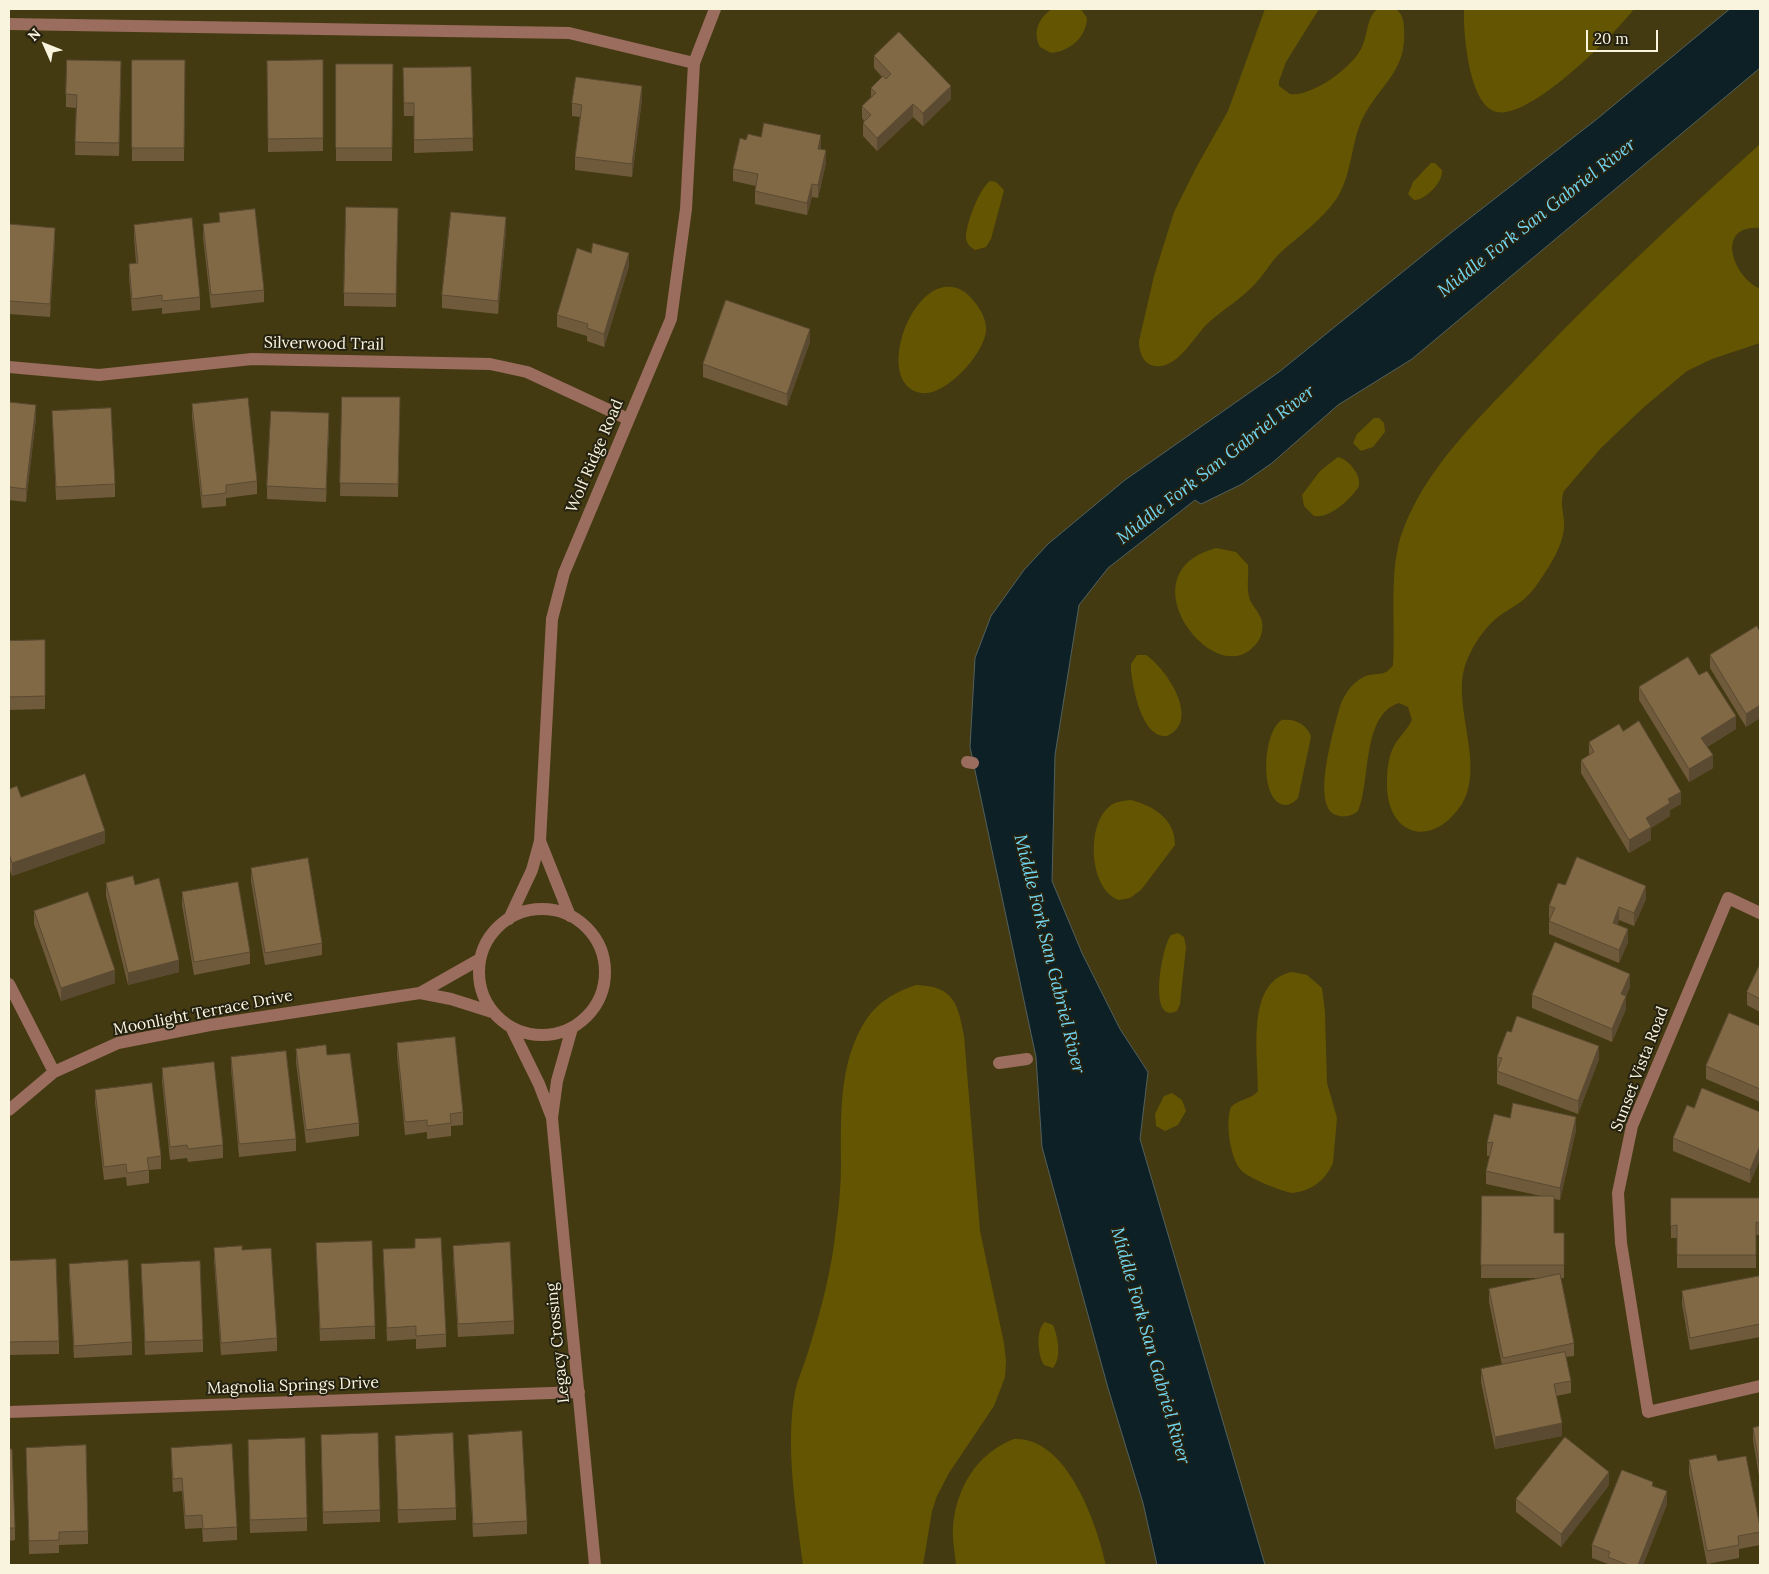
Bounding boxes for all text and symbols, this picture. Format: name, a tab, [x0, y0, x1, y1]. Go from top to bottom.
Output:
north arrow	[20, 20, 70, 70]
scale bar	[1589, 20, 1662, 52]
text: N	[24, 24, 44, 45]
text: 20 m	[1594, 29, 1629, 48]
water label: Middle Fork San Gabriel River	[1434, 134, 1640, 302]
street label: Silverwood Trail	[264, 333, 384, 355]
water label: Middle Fork San Gabriel River	[1113, 381, 1319, 549]
street label: Wolf Ridge Road	[562, 396, 628, 516]
water label: Middle Fork San Gabriel River	[1009, 832, 1089, 1076]
street label: Moonlight Terrace Drive	[112, 986, 294, 1040]
street label: Sunset Vista Road	[1607, 1004, 1673, 1134]
water label: Middle Fork San Gabriel River	[1106, 1225, 1194, 1467]
street label: Legacy Crossing	[542, 1282, 574, 1404]
street label: Magnolia Springs Drive	[207, 1373, 379, 1399]

